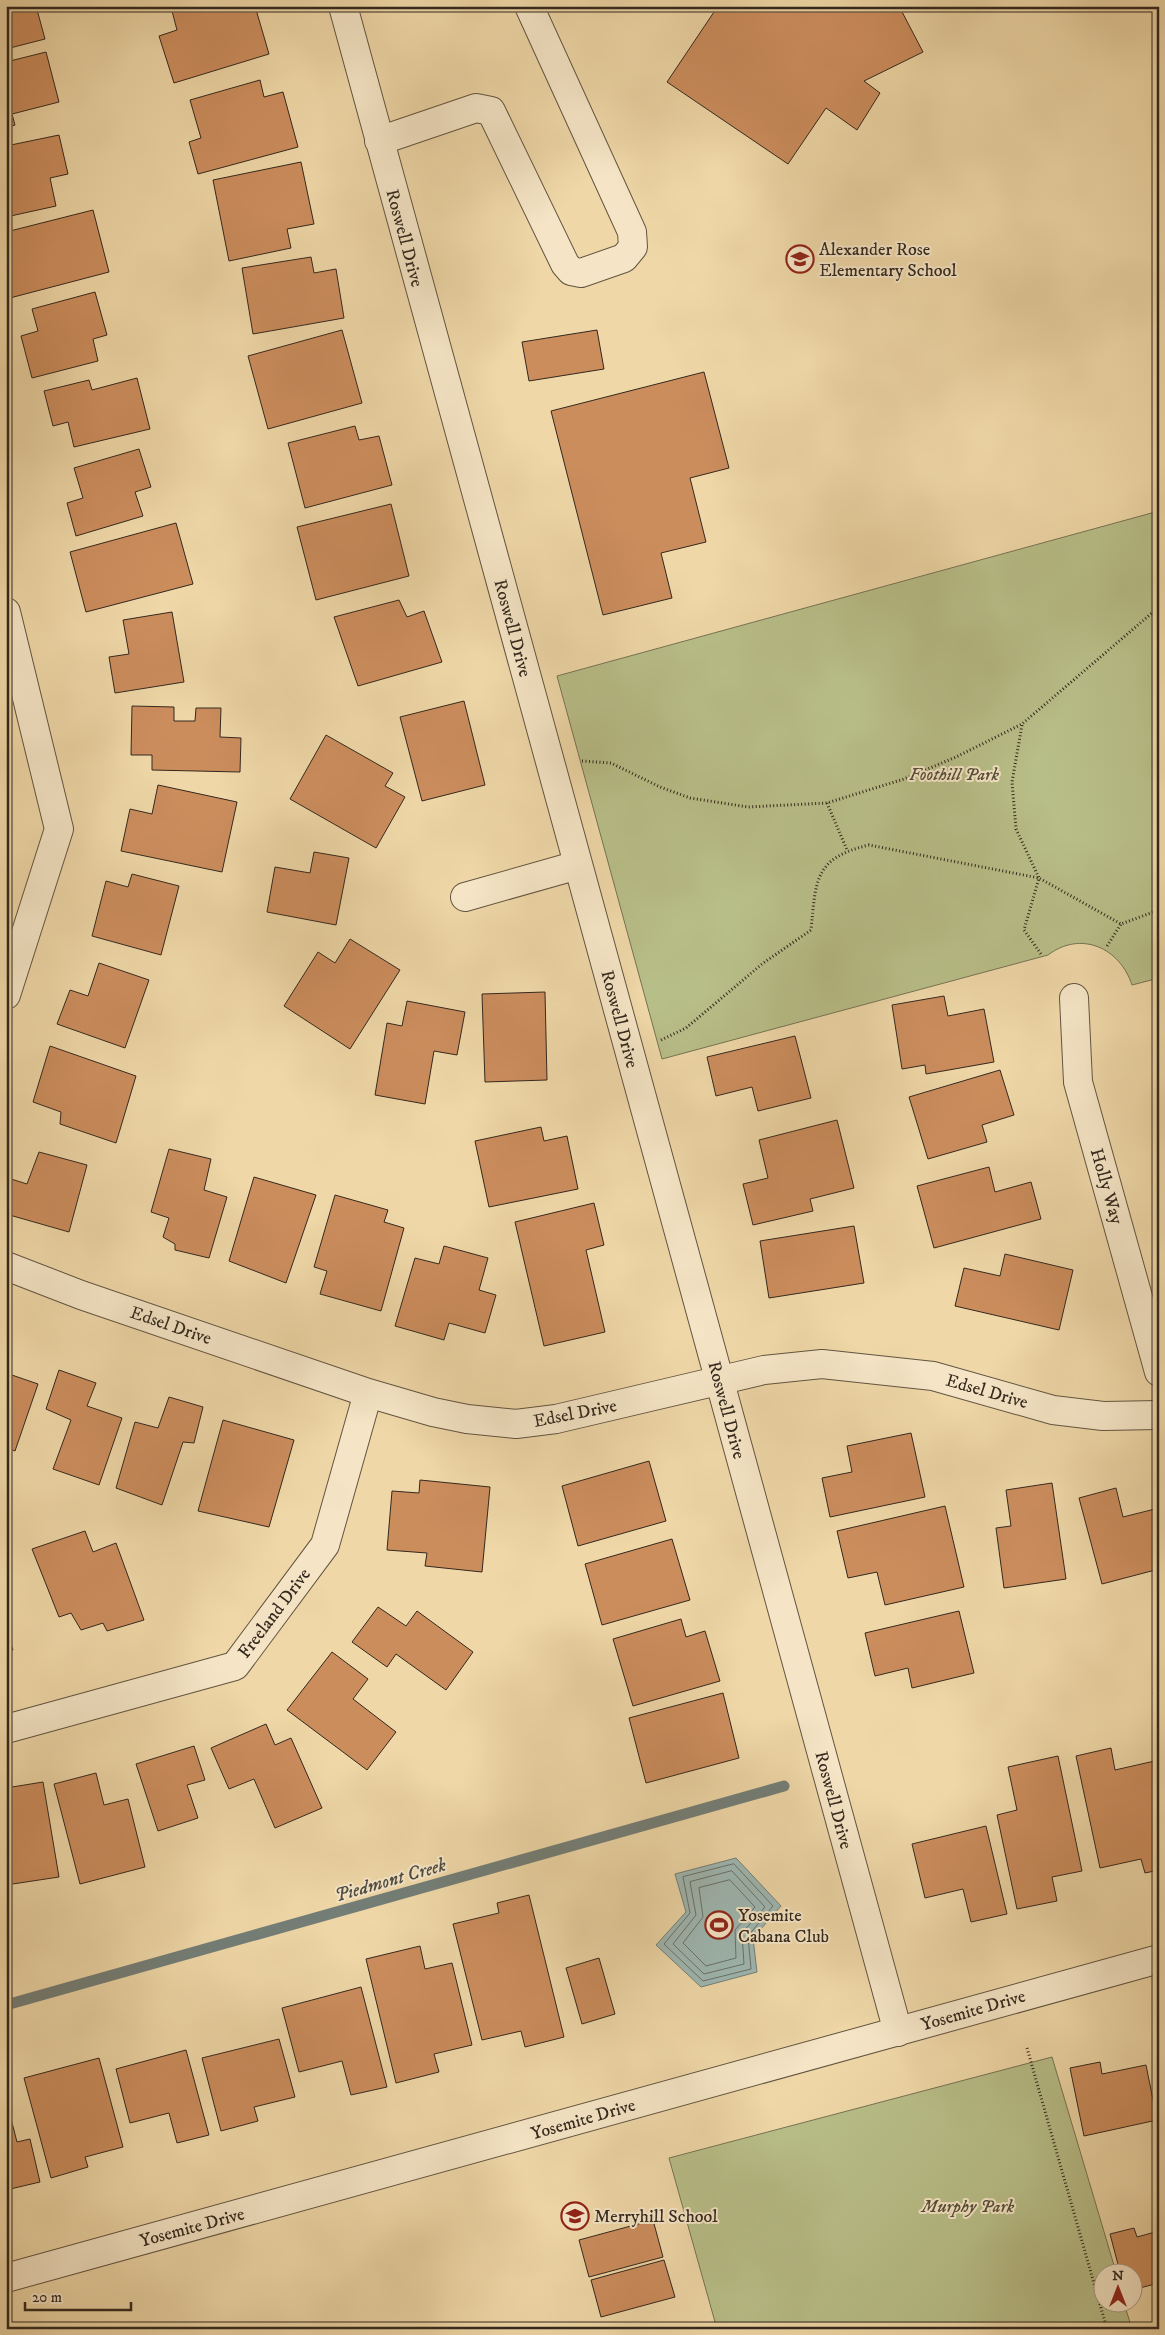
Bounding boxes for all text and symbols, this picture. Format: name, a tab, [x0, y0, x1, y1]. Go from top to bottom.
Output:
street label: Roswell Drive	[380, 187, 428, 290]
place label: Alexander Rose Elementary School	[819, 239, 957, 282]
school or university icon: Alexander Rose Elementary School	[785, 244, 815, 274]
street label: Roswell Drive	[488, 577, 536, 680]
park label: Foothill Park	[909, 764, 1000, 786]
street label: Roswell Drive	[595, 968, 643, 1071]
street label: Holly Way	[1085, 1146, 1127, 1227]
street label: Edsel Drive	[127, 1302, 214, 1350]
street label: Roswell Drive	[702, 1359, 750, 1462]
street label: Edsel Drive	[943, 1370, 1030, 1414]
street label: Edsel Drive	[532, 1395, 619, 1433]
street label: Freeland Drive	[234, 1564, 316, 1663]
street label: Roswell Drive	[809, 1749, 857, 1852]
water label: Piedmont Creek	[332, 1854, 449, 1907]
place label: Yosemite Cabana Club	[738, 1905, 829, 1948]
sports icon: Yosemite Cabana Club	[704, 1910, 734, 1940]
street label: Yosemite Drive	[918, 1986, 1028, 2036]
street label: Yosemite Drive	[528, 2095, 638, 2145]
park label: Murphy Park	[920, 2196, 1015, 2218]
school or university icon: Merryhill School	[560, 2201, 590, 2231]
street label: Yosemite Drive	[137, 2203, 247, 2253]
place label: Merryhill School	[594, 2206, 718, 2228]
north arrow	[1092, 2262, 1142, 2312]
text: N	[1112, 2267, 1124, 2285]
scale bar	[25, 2280, 131, 2312]
text: 20 m	[32, 2288, 62, 2307]

